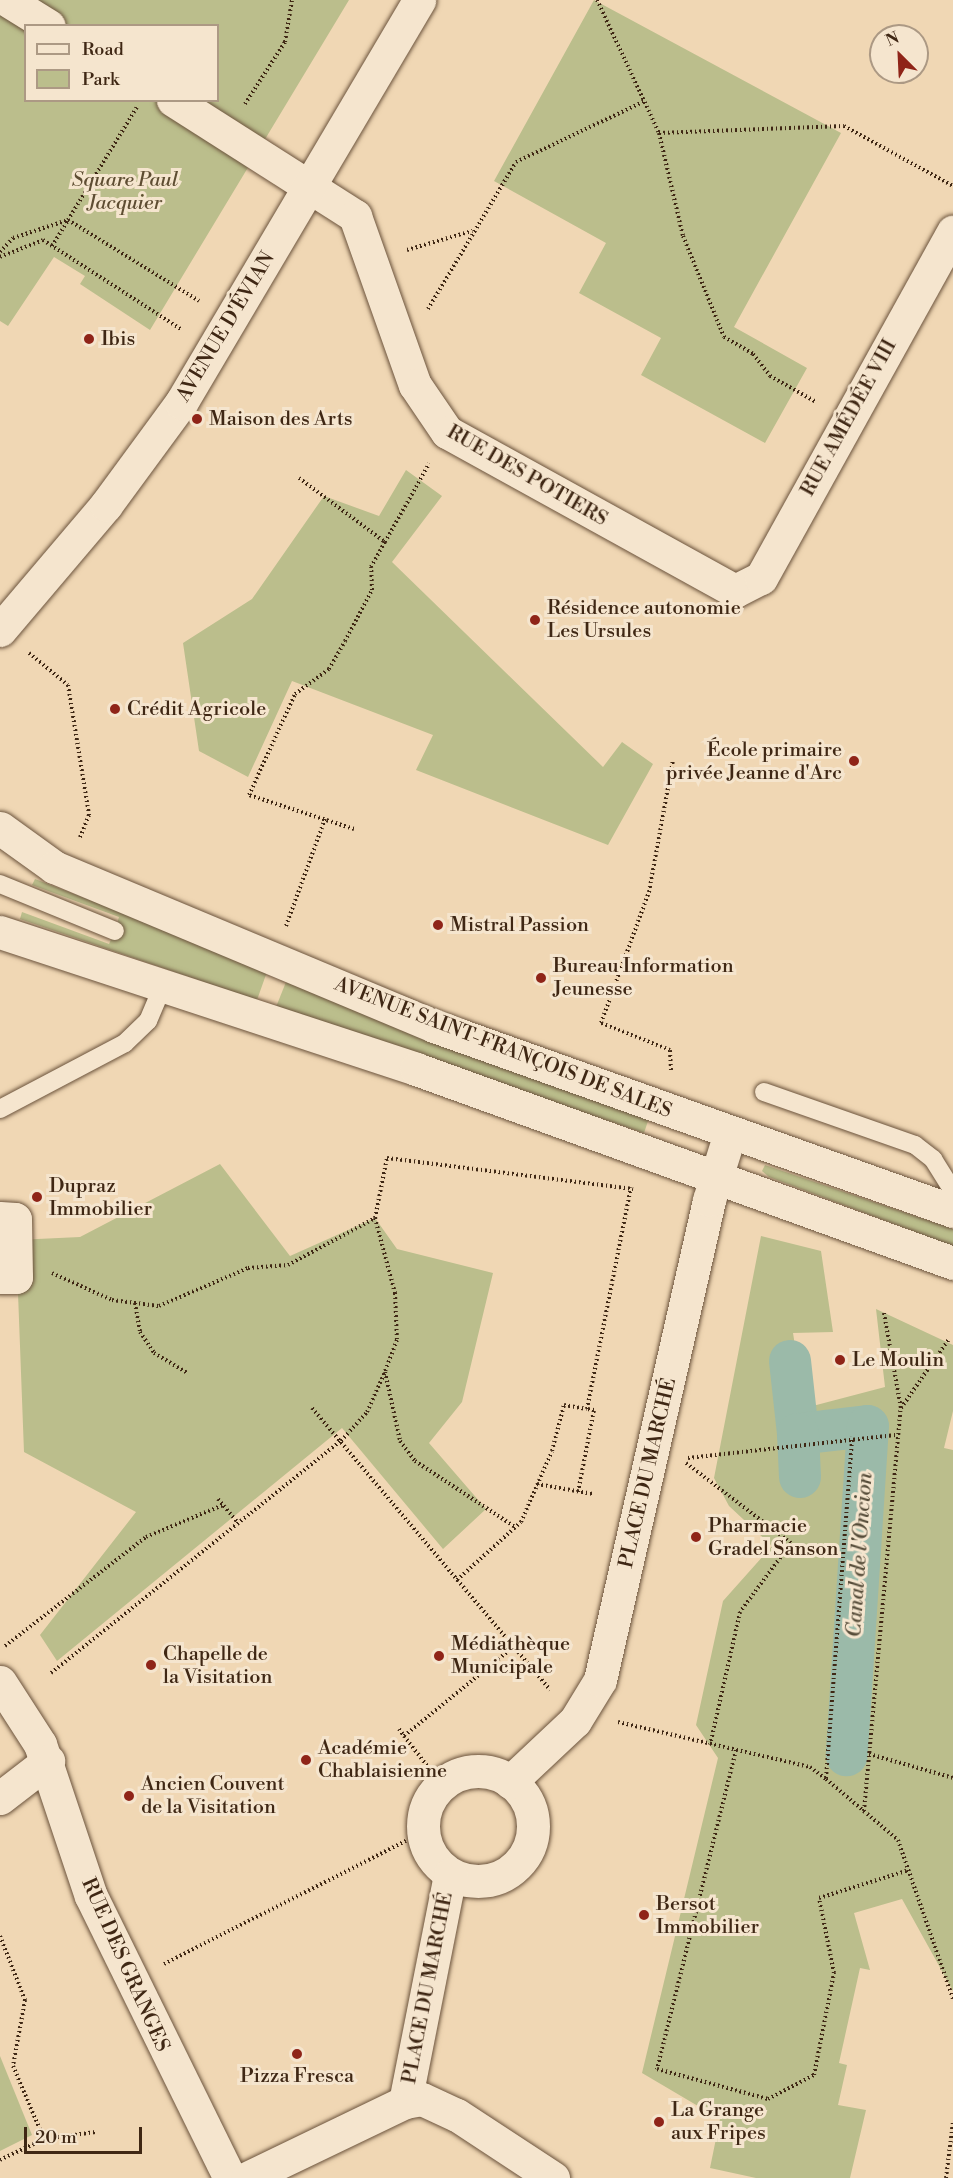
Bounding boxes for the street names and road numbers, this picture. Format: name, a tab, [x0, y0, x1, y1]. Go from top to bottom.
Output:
street label: AVENUE D'ÉVIAN	[172, 248, 280, 406]
street label: RUE AMÉDÉE VIII	[796, 335, 902, 501]
street label: RUE DES POTIERS	[442, 420, 612, 532]
street label: AVENUE SAINT-FRANÇOIS DE SALES	[331, 972, 675, 1124]
street label: PLACE DU MARCHÉ	[614, 1375, 682, 1571]
street label: RUE DES GRANGES	[76, 1874, 174, 2056]
street label: PLACE DU MARCHÉ	[398, 1890, 458, 2086]

